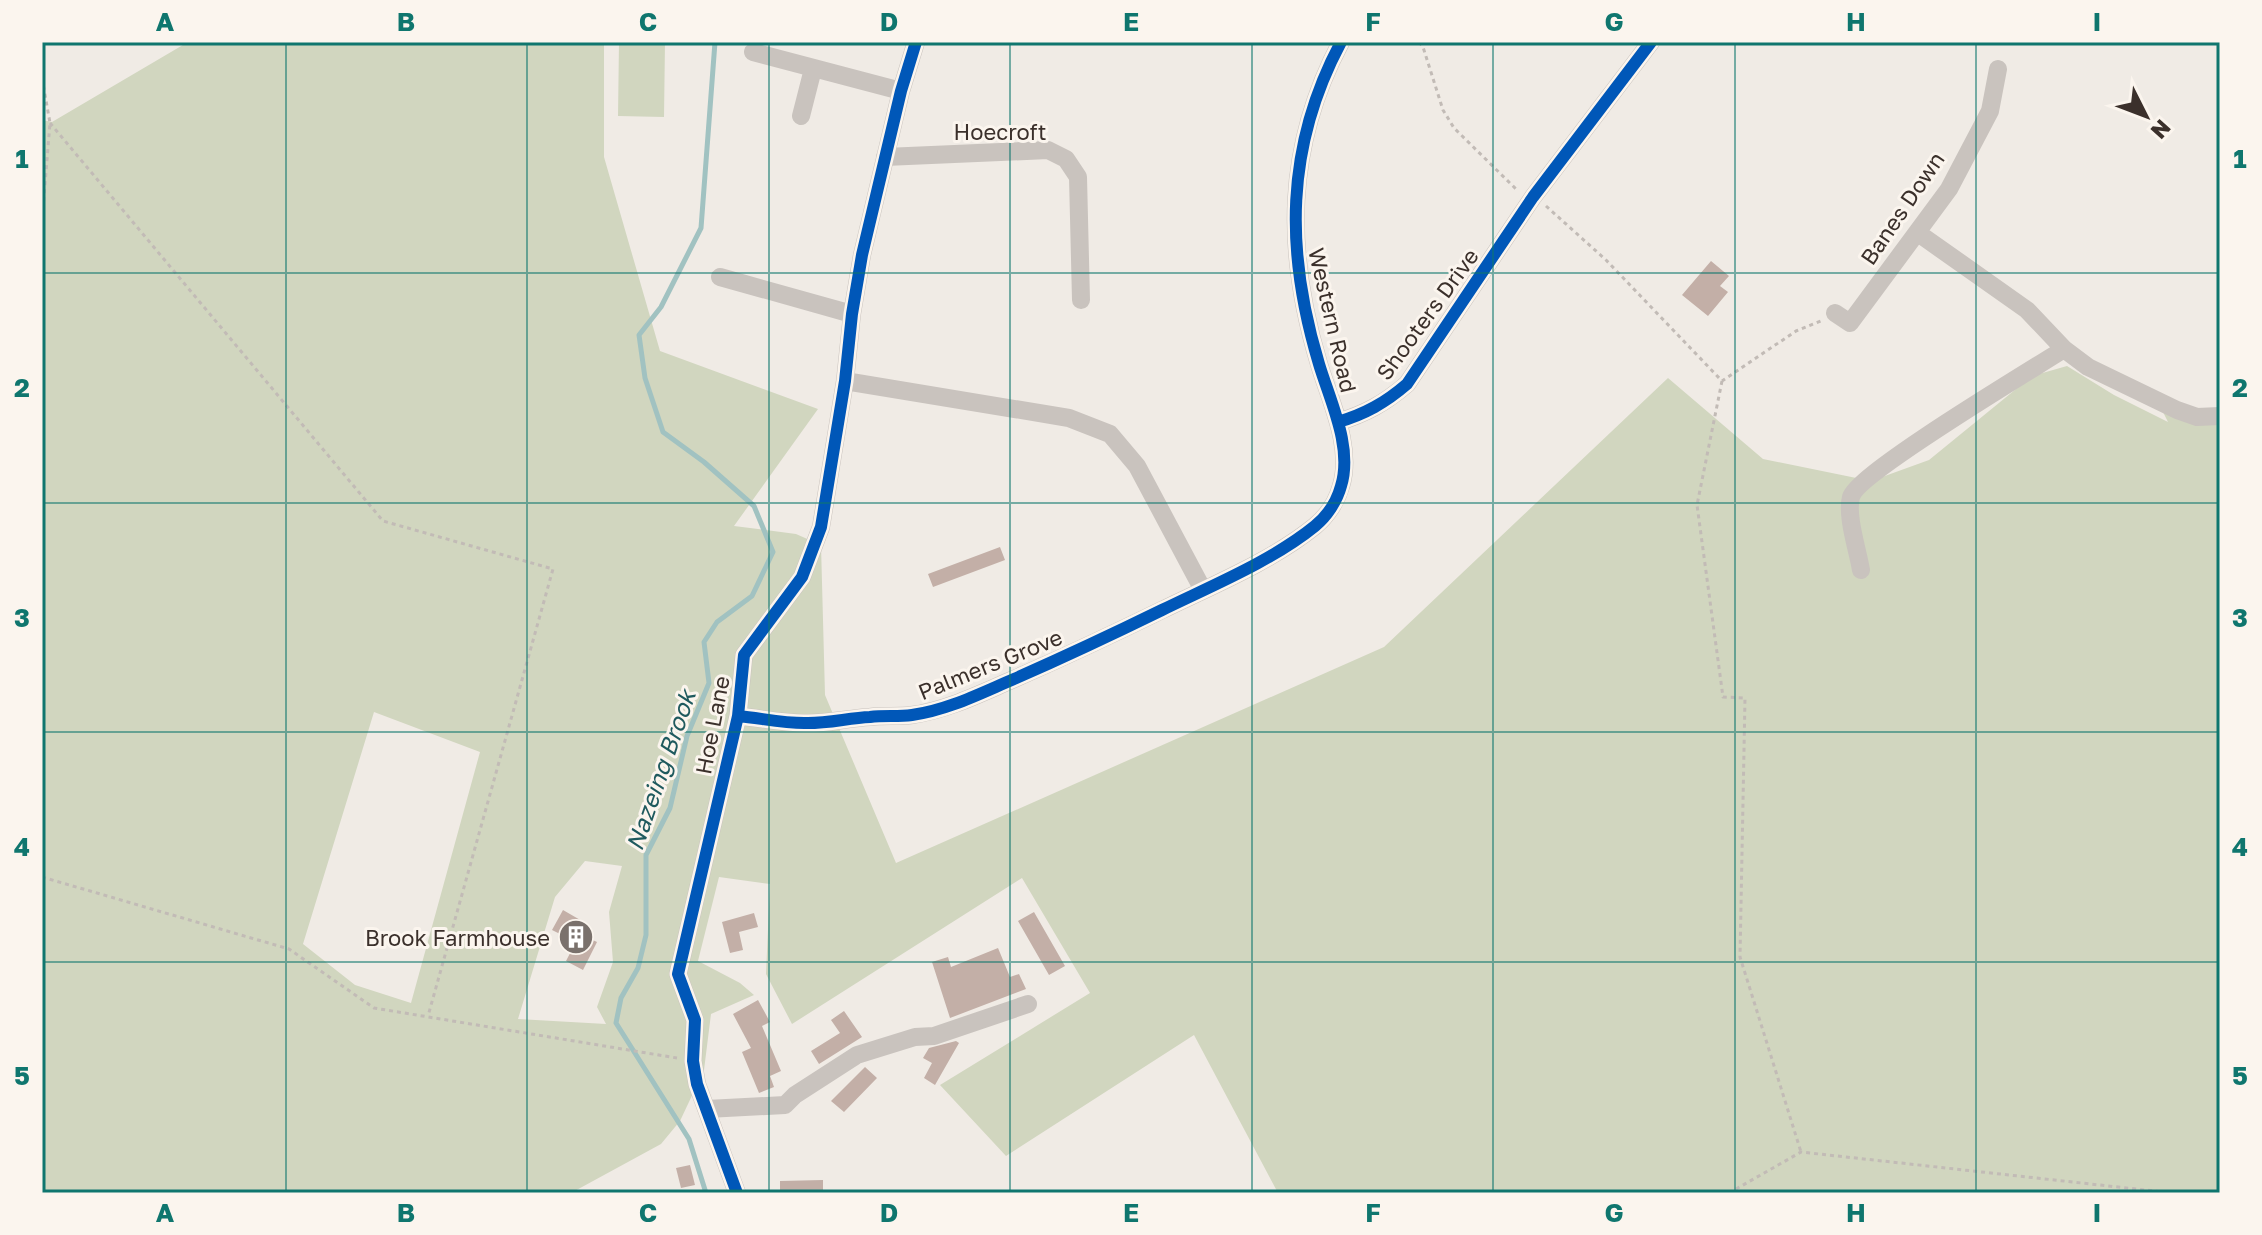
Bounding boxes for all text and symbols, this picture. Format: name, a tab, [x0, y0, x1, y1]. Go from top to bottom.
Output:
text: A	[156, 6, 175, 37]
text: B	[397, 6, 415, 37]
text: C	[639, 6, 657, 37]
text: D	[880, 6, 898, 37]
text: E	[1123, 6, 1139, 37]
text: F	[1365, 6, 1381, 37]
text: G	[1604, 6, 1624, 37]
text: H	[1846, 6, 1866, 37]
text: I	[2093, 6, 2101, 37]
north arrow	[2106, 76, 2186, 156]
text: N	[2146, 114, 2177, 145]
street label: Hoecroft	[953, 118, 1047, 145]
text: 1	[15, 143, 29, 174]
text: 1	[2233, 143, 2247, 174]
street label: Banes Down	[1854, 146, 1950, 270]
street label: Shooters Drive	[1370, 243, 1484, 385]
street label: Western Road	[1303, 245, 1363, 395]
text: 2	[14, 372, 30, 403]
text: 2	[2232, 372, 2248, 403]
text: 3	[14, 602, 30, 633]
text: 3	[2232, 602, 2248, 633]
street label: Palmers Grove	[914, 623, 1066, 705]
street label: Hoe Lane	[689, 674, 735, 776]
water label: Nazeing Brook	[619, 684, 703, 854]
text: 4	[14, 831, 30, 862]
text: 4	[2232, 831, 2248, 862]
building icon: Brook Farmhouse	[557, 918, 595, 956]
place label: Brook Farmhouse	[365, 924, 550, 951]
text: 5	[14, 1060, 30, 1091]
text: 5	[2232, 1060, 2248, 1091]
text: A	[156, 1197, 175, 1228]
text: B	[397, 1197, 415, 1228]
text: C	[639, 1197, 657, 1228]
text: D	[880, 1197, 898, 1228]
text: E	[1123, 1197, 1139, 1228]
text: F	[1365, 1197, 1381, 1228]
text: G	[1604, 1197, 1624, 1228]
text: H	[1846, 1197, 1866, 1228]
text: I	[2093, 1197, 2101, 1228]

